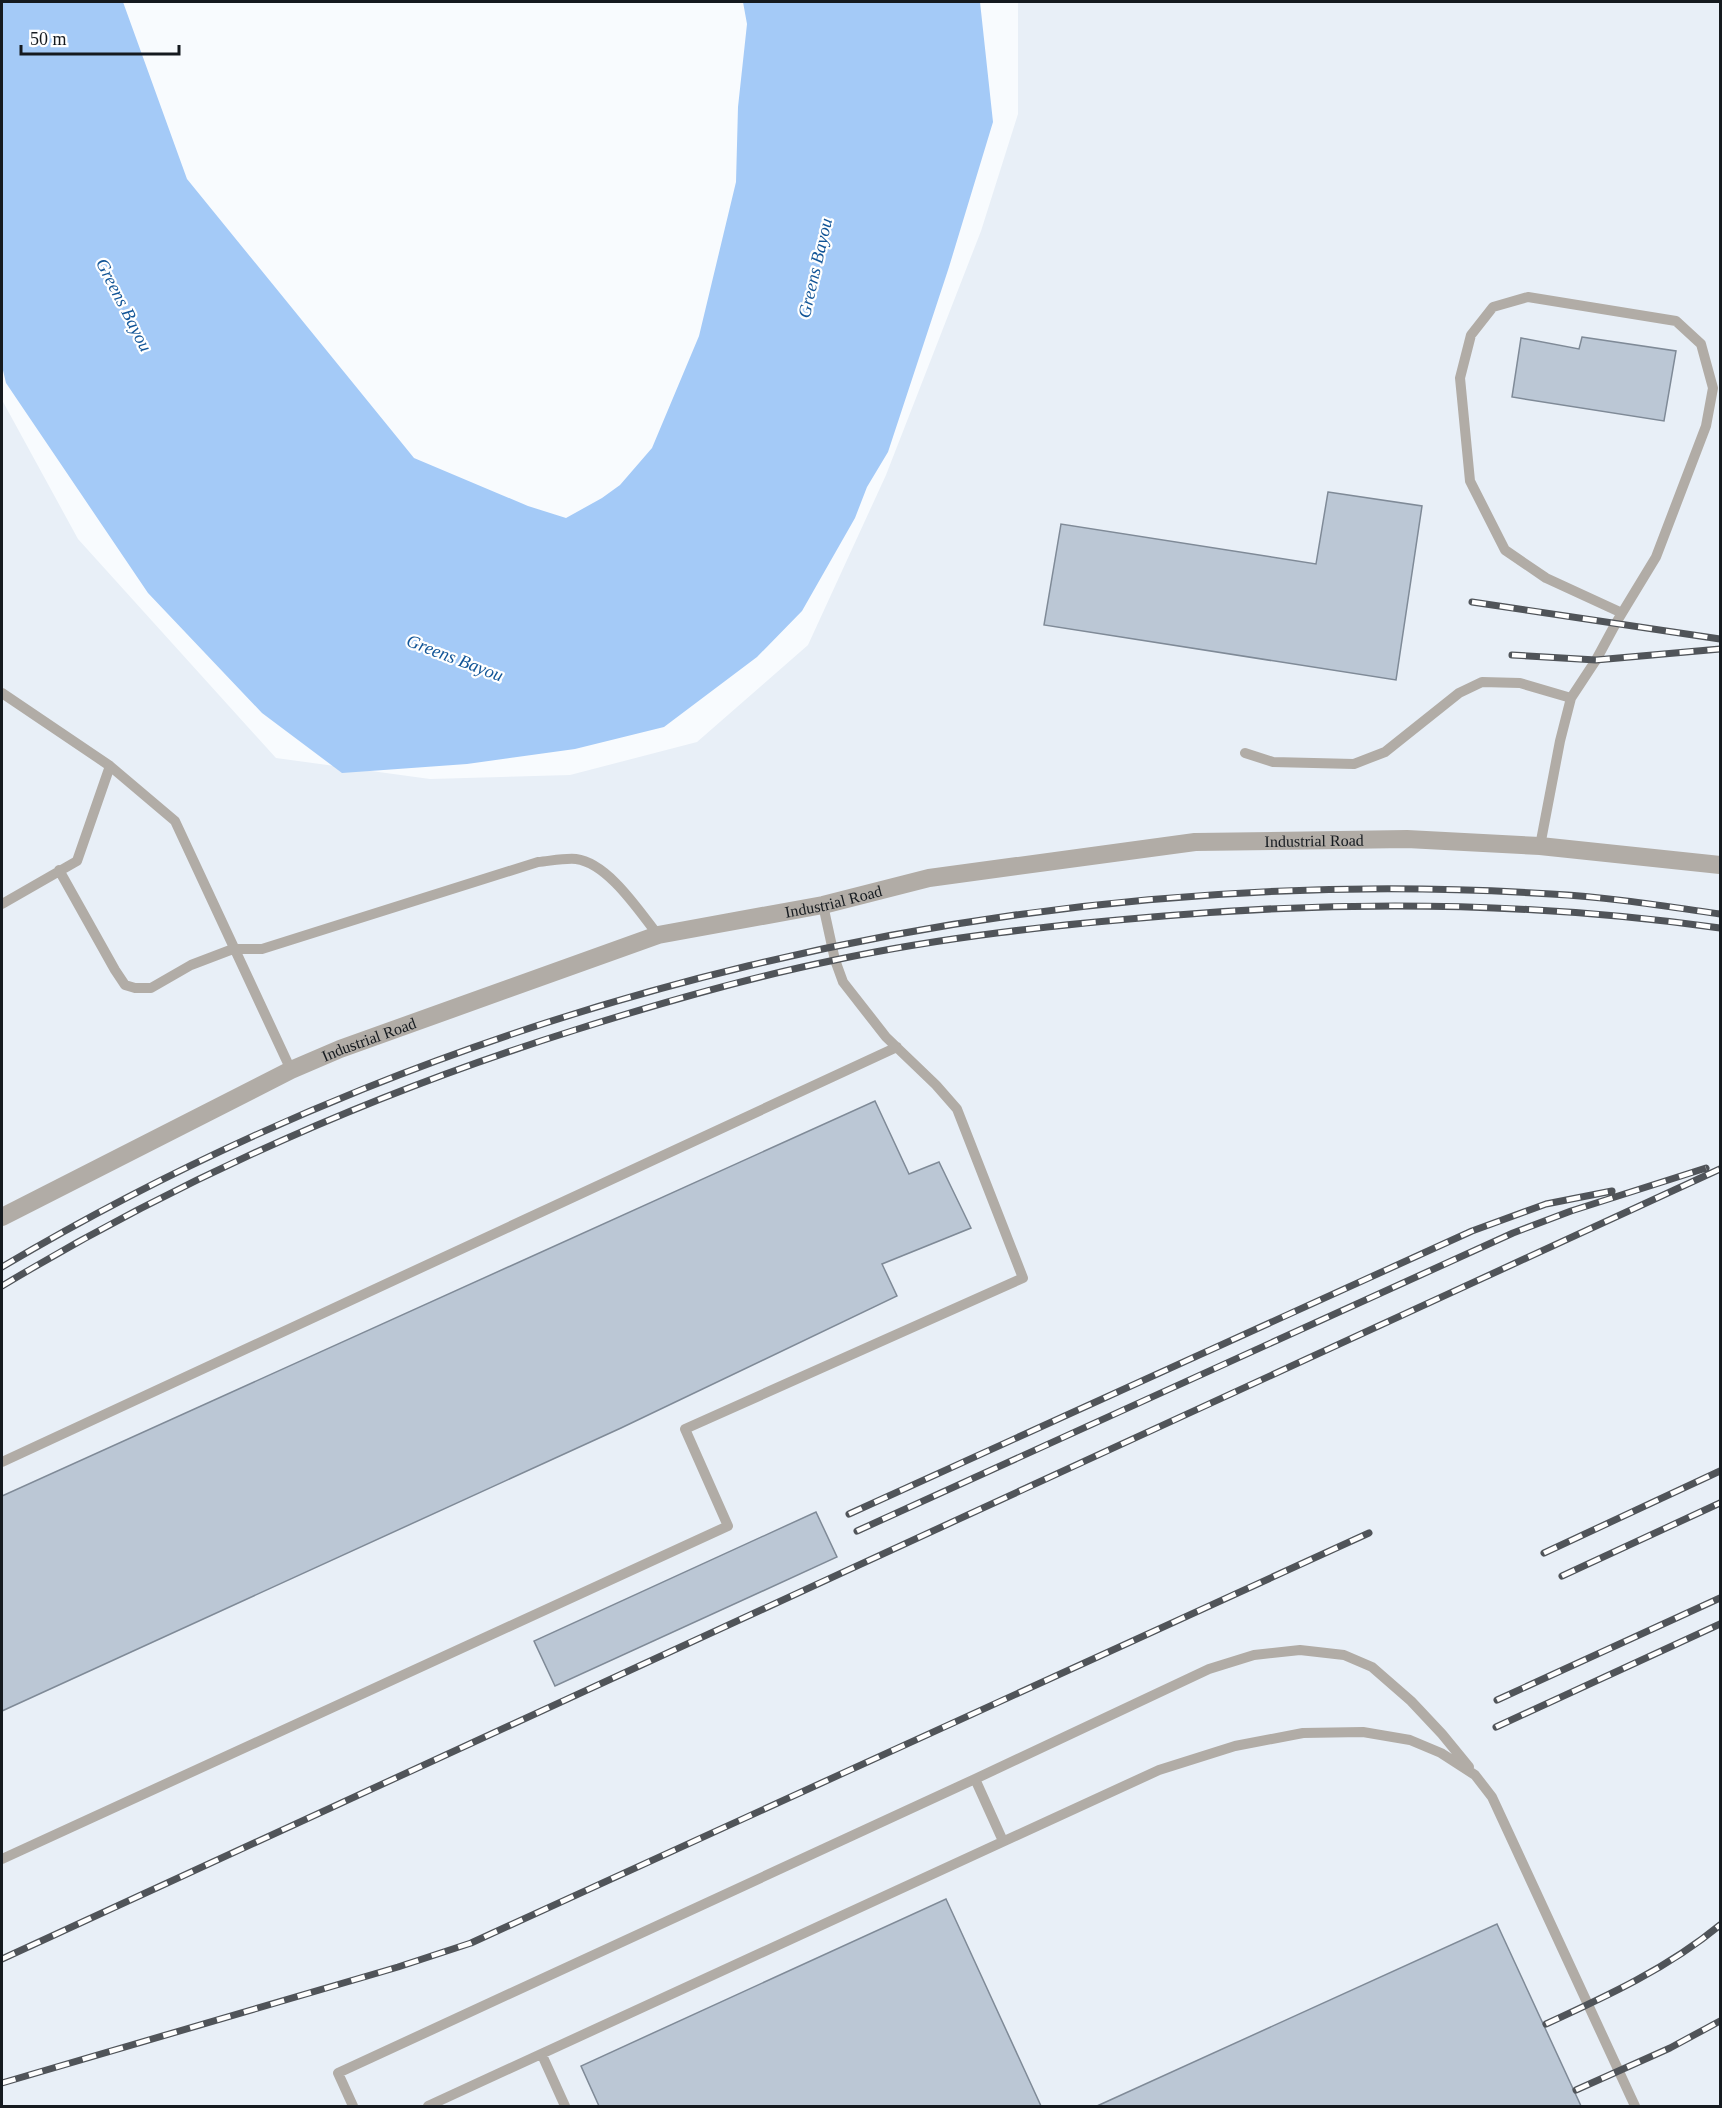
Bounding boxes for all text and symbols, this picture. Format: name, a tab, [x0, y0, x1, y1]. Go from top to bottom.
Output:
scale bar	[21, 18, 178, 56]
text: 50 m	[30, 29, 67, 49]
water label: Greens Bayou	[794, 216, 836, 320]
water label: Greens Bayou	[92, 255, 156, 355]
water label: Greens Bayou	[404, 630, 506, 686]
street label: Industrial Road	[1264, 832, 1364, 850]
street label: Industrial Road	[784, 882, 884, 921]
street label: Industrial Road	[319, 1014, 418, 1065]

